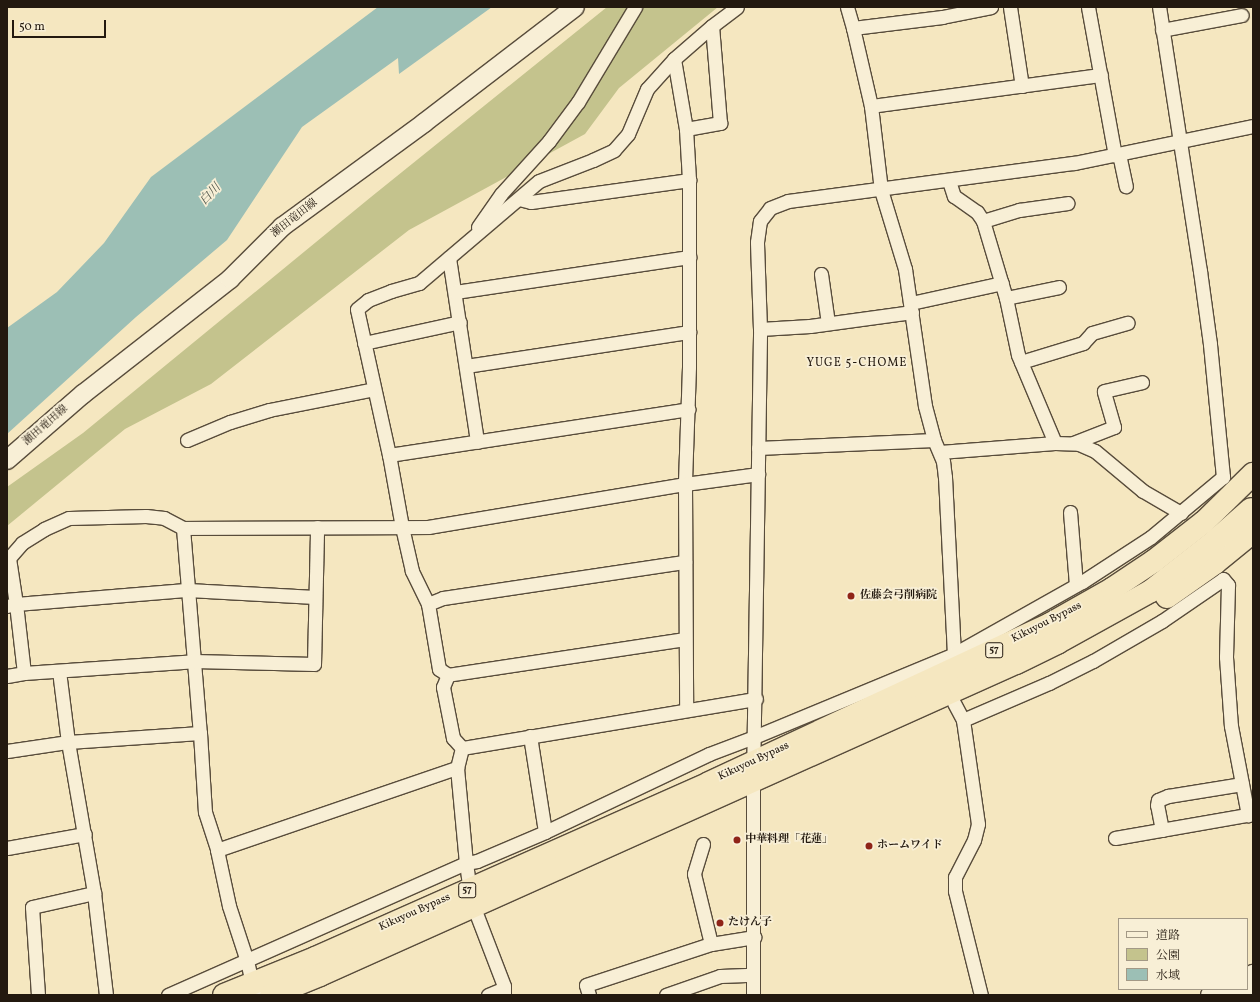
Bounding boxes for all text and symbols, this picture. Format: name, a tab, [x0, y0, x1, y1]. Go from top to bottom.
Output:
scale bar	[14, 12, 108, 38]
text: 50 m	[19, 19, 45, 35]
water label: 白川	[198, 181, 224, 209]
street label: 瀬田竜田線	[269, 197, 321, 241]
district label: YUGE 5-CHOME	[806, 357, 908, 371]
street label: 瀬田竜田線	[21, 403, 71, 449]
place label: 佐藤会弓削病院	[860, 589, 937, 603]
marker: 佐藤会弓削病院	[845, 590, 857, 602]
street label: Kikuyou Bypass	[1010, 600, 1084, 646]
road number: 57	[985, 642, 1003, 658]
street label: Kikuyou Bypass	[716, 740, 792, 784]
place label: 中華料理「花蓮」	[745, 833, 833, 847]
marker: 中華料理「花蓮」	[732, 835, 742, 845]
place label: ホームワイド	[877, 839, 943, 853]
marker: ホームワイド	[864, 841, 874, 851]
road number: 57	[458, 882, 476, 898]
street label: Kikuyou Bypass	[377, 891, 453, 935]
place label: たけん子	[728, 916, 772, 930]
marker: たけん子	[715, 918, 725, 928]
legend	[1118, 918, 1248, 990]
text: 道路	[1156, 928, 1180, 944]
text: 公園	[1156, 948, 1180, 964]
text: 水域	[1156, 968, 1180, 984]

